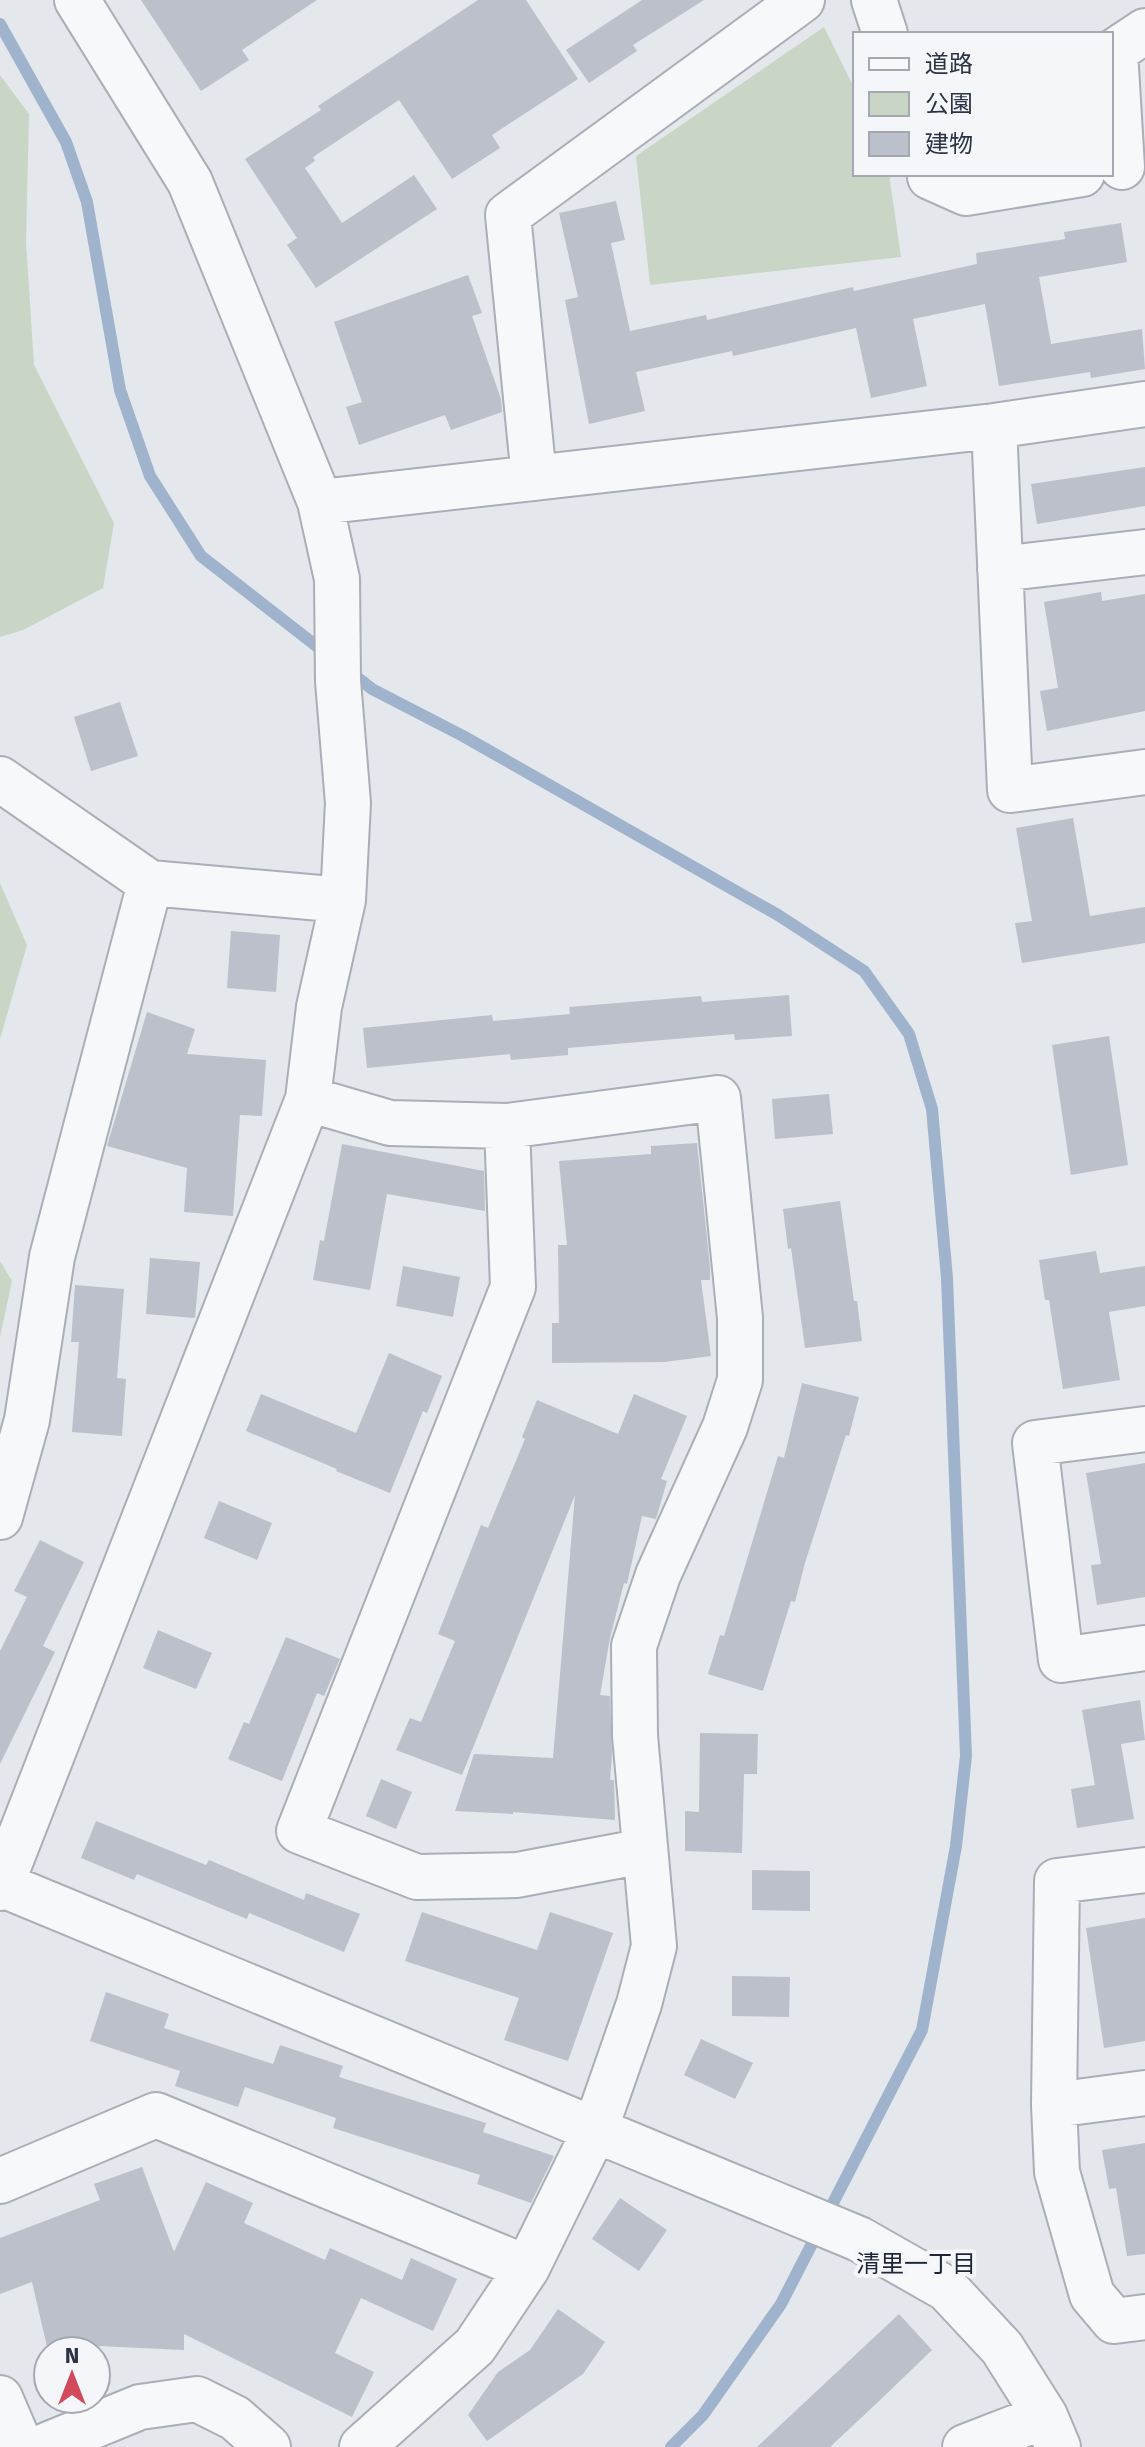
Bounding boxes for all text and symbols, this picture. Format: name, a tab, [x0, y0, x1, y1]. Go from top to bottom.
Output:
legend	[853, 32, 1113, 176]
text: 道路	[925, 50, 973, 78]
text: 公園	[925, 90, 973, 118]
text: 建物	[925, 130, 973, 158]
district label: 清里一丁目	[856, 2250, 976, 2278]
north arrow	[32, 2335, 112, 2415]
text: N	[65, 2342, 79, 2369]

